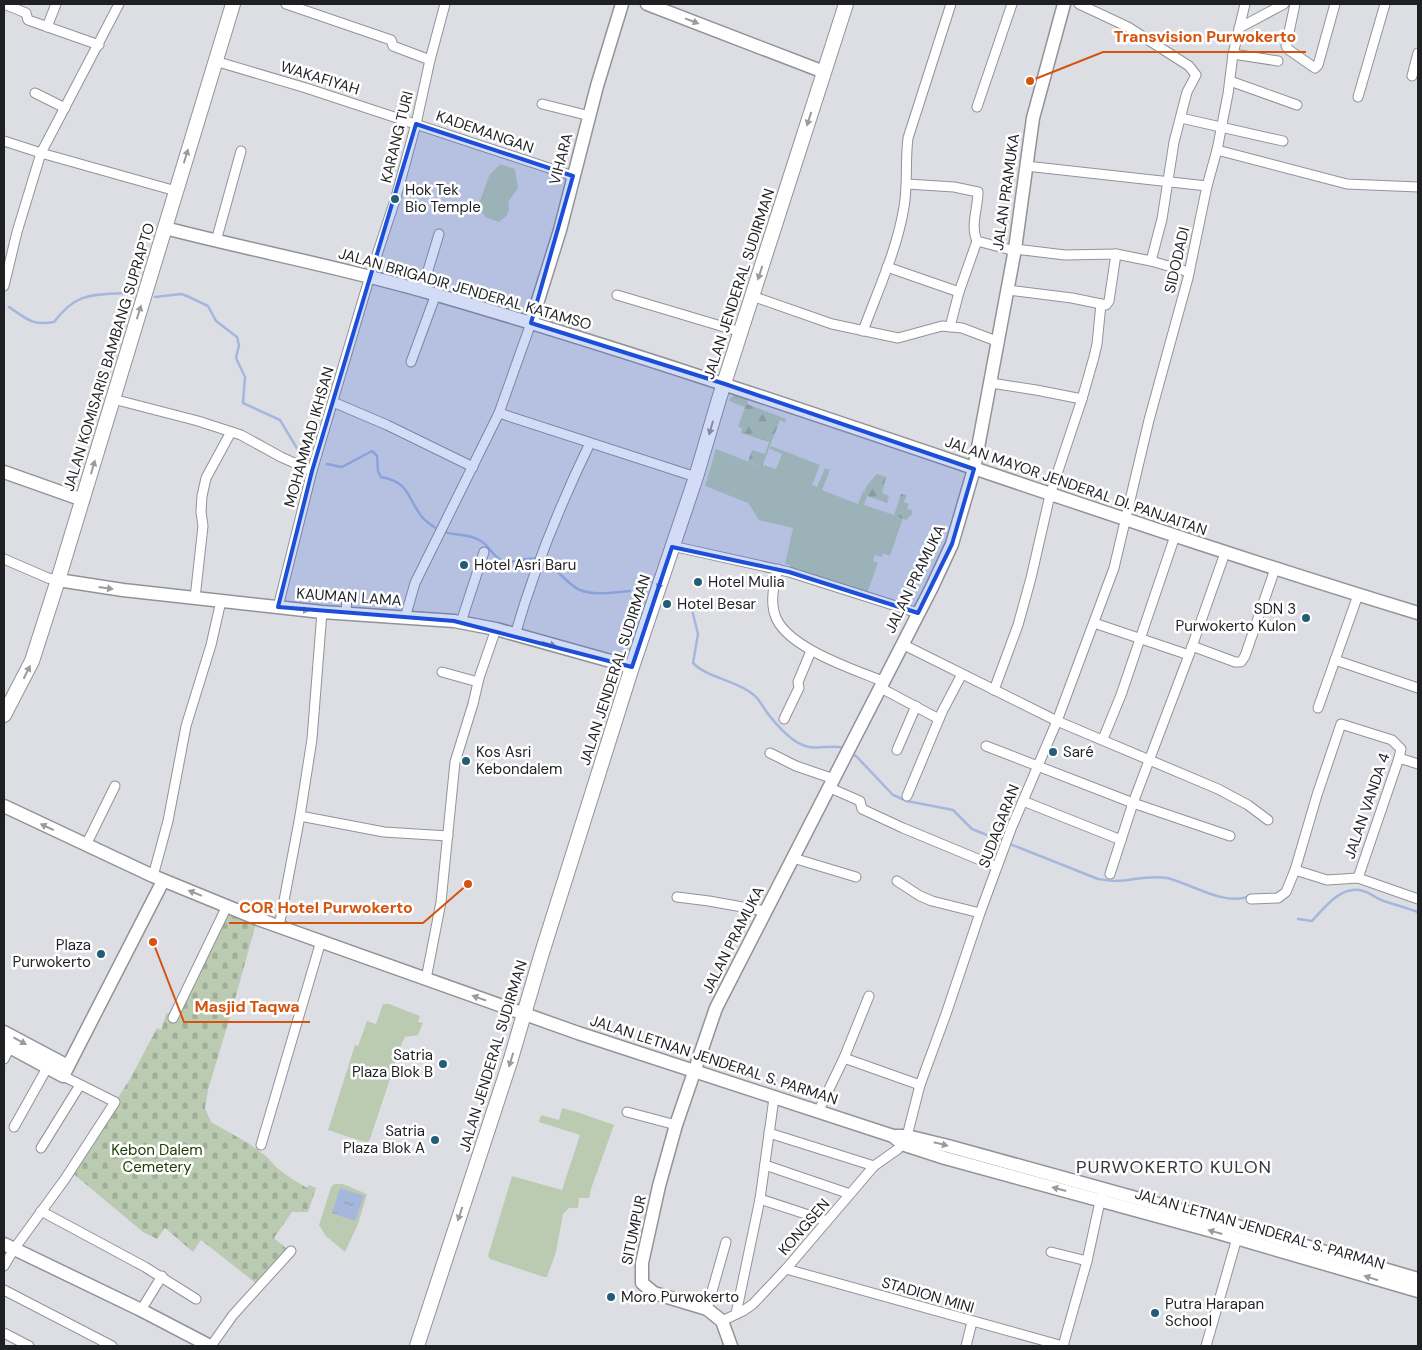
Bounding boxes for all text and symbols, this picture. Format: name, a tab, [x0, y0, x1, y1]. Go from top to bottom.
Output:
one-way arrow	[685, 17, 700, 25]
callout: Transvision Purwokerto	[1103, 21, 1306, 52]
text: Transvision Purwokerto	[1114, 26, 1296, 47]
street label: WAKAFIYAH	[278, 57, 362, 99]
street label: KARANG TURI	[376, 89, 418, 185]
street label: KADEMANGAN	[433, 106, 537, 158]
one-way arrow	[805, 111, 813, 126]
street label: VIHARA	[545, 131, 577, 187]
street label: JALAN PRAMUKA	[988, 132, 1024, 252]
one-way arrow	[183, 148, 191, 163]
place label: Hok Tek Bio Temple	[405, 180, 481, 217]
street label: JALAN JENDERAL SUDIRMAN	[699, 186, 779, 382]
marker: Hok Tek Bio Temple	[389, 193, 401, 205]
street label: JALAN KOMISARIS BAMBANG SUPRAPTO	[59, 221, 159, 493]
street label: SIDODADI	[1160, 225, 1194, 295]
street label: JALAN BRIGADIR JENDERAL KATAMSO	[336, 243, 594, 335]
one-way arrow	[755, 266, 763, 281]
one-way arrow	[136, 304, 144, 319]
street label: MOHAMMAD IKHSAN	[279, 364, 339, 510]
one-way arrow	[706, 421, 714, 436]
street label: JALAN MAYOR JENDERAL DI. PANJAITAN	[942, 432, 1210, 540]
one-way arrow	[90, 460, 98, 475]
street label: JALAN PRAMUKA	[880, 522, 950, 636]
place label: Hotel Asri Baru	[474, 555, 576, 575]
marker: Hotel Asri Baru	[458, 559, 470, 571]
street label: JALAN JENDERAL SUDIRMAN	[575, 572, 655, 768]
place label: Hotel Mulia	[708, 572, 785, 592]
one-way arrow	[656, 575, 663, 590]
marker: Hotel Mulia	[692, 576, 704, 588]
street label: KAUMAN LAMA	[296, 583, 402, 611]
one-way arrow	[99, 584, 115, 592]
place label: Hotel Besar	[677, 594, 757, 614]
marker: Hotel Besar	[661, 598, 673, 610]
place label: SDN 3 Purwokerto Kulon	[1176, 599, 1296, 636]
one-way arrow	[295, 606, 311, 614]
marker: SDN 3 Purwokerto Kulon	[1300, 612, 1312, 624]
one-way arrow	[542, 641, 557, 649]
one-way arrow	[23, 664, 31, 679]
place label: Kos Asri Kebondalem	[476, 742, 562, 779]
place label: Saré	[1063, 742, 1094, 762]
marker: Saré	[1047, 746, 1059, 758]
street label: JALAN VANDA 4	[1340, 750, 1394, 862]
marker: Kos Asri Kebondalem	[460, 755, 472, 767]
street label: SUDAGARAN	[974, 781, 1024, 871]
one-way arrow	[39, 822, 54, 831]
street label: JALAN PRAMUKA	[697, 883, 769, 997]
one-way arrow	[188, 889, 202, 897]
callout: COR Hotel Purwokerto	[229, 892, 423, 923]
text: COR Hotel Purwokerto	[239, 897, 413, 918]
place label: Plaza Purwokerto	[12, 935, 91, 972]
marker: Plaza Purwokerto	[95, 948, 107, 960]
street label: JALAN JENDERAL SUDIRMAN	[454, 958, 532, 1154]
callout: Masjid Taqwa	[184, 991, 310, 1022]
one-way arrow	[471, 994, 486, 1001]
text: Masjid Taqwa	[194, 996, 300, 1017]
street label: JALAN LETNAN JENDERAL S. PARMAN	[588, 1010, 840, 1110]
one-way arrow	[13, 1037, 28, 1045]
place label: Satria Plaza Blok B	[352, 1045, 433, 1082]
one-way arrow	[506, 1053, 514, 1068]
marker: Satria Plaza Blok B	[437, 1058, 449, 1070]
place label: Satria Plaza Blok A	[343, 1121, 425, 1158]
marker: Satria Plaza Blok A	[429, 1134, 441, 1146]
park label: Kebon Dalem Cemetery	[111, 1140, 203, 1177]
one-way arrow	[934, 1140, 949, 1148]
district label: PURWOKERTO KULON	[1076, 1155, 1272, 1179]
street label: JALAN LETNAN JENDERAL S. PARMAN	[1133, 1184, 1387, 1274]
one-way arrow	[1051, 1185, 1066, 1193]
street label: SITUMPUR	[617, 1193, 651, 1267]
street label: KONGSEN	[774, 1194, 834, 1260]
one-way arrow	[456, 1207, 464, 1222]
one-way arrow	[1208, 1228, 1223, 1236]
street label: STADION MINI	[879, 1272, 977, 1318]
one-way arrow	[1364, 1274, 1379, 1282]
place label: Moro Purwokerto	[621, 1287, 739, 1307]
marker: Moro Purwokerto	[605, 1291, 617, 1303]
place label: Putra Harapan School	[1165, 1294, 1264, 1331]
marker: Putra Harapan School	[1149, 1307, 1161, 1319]

